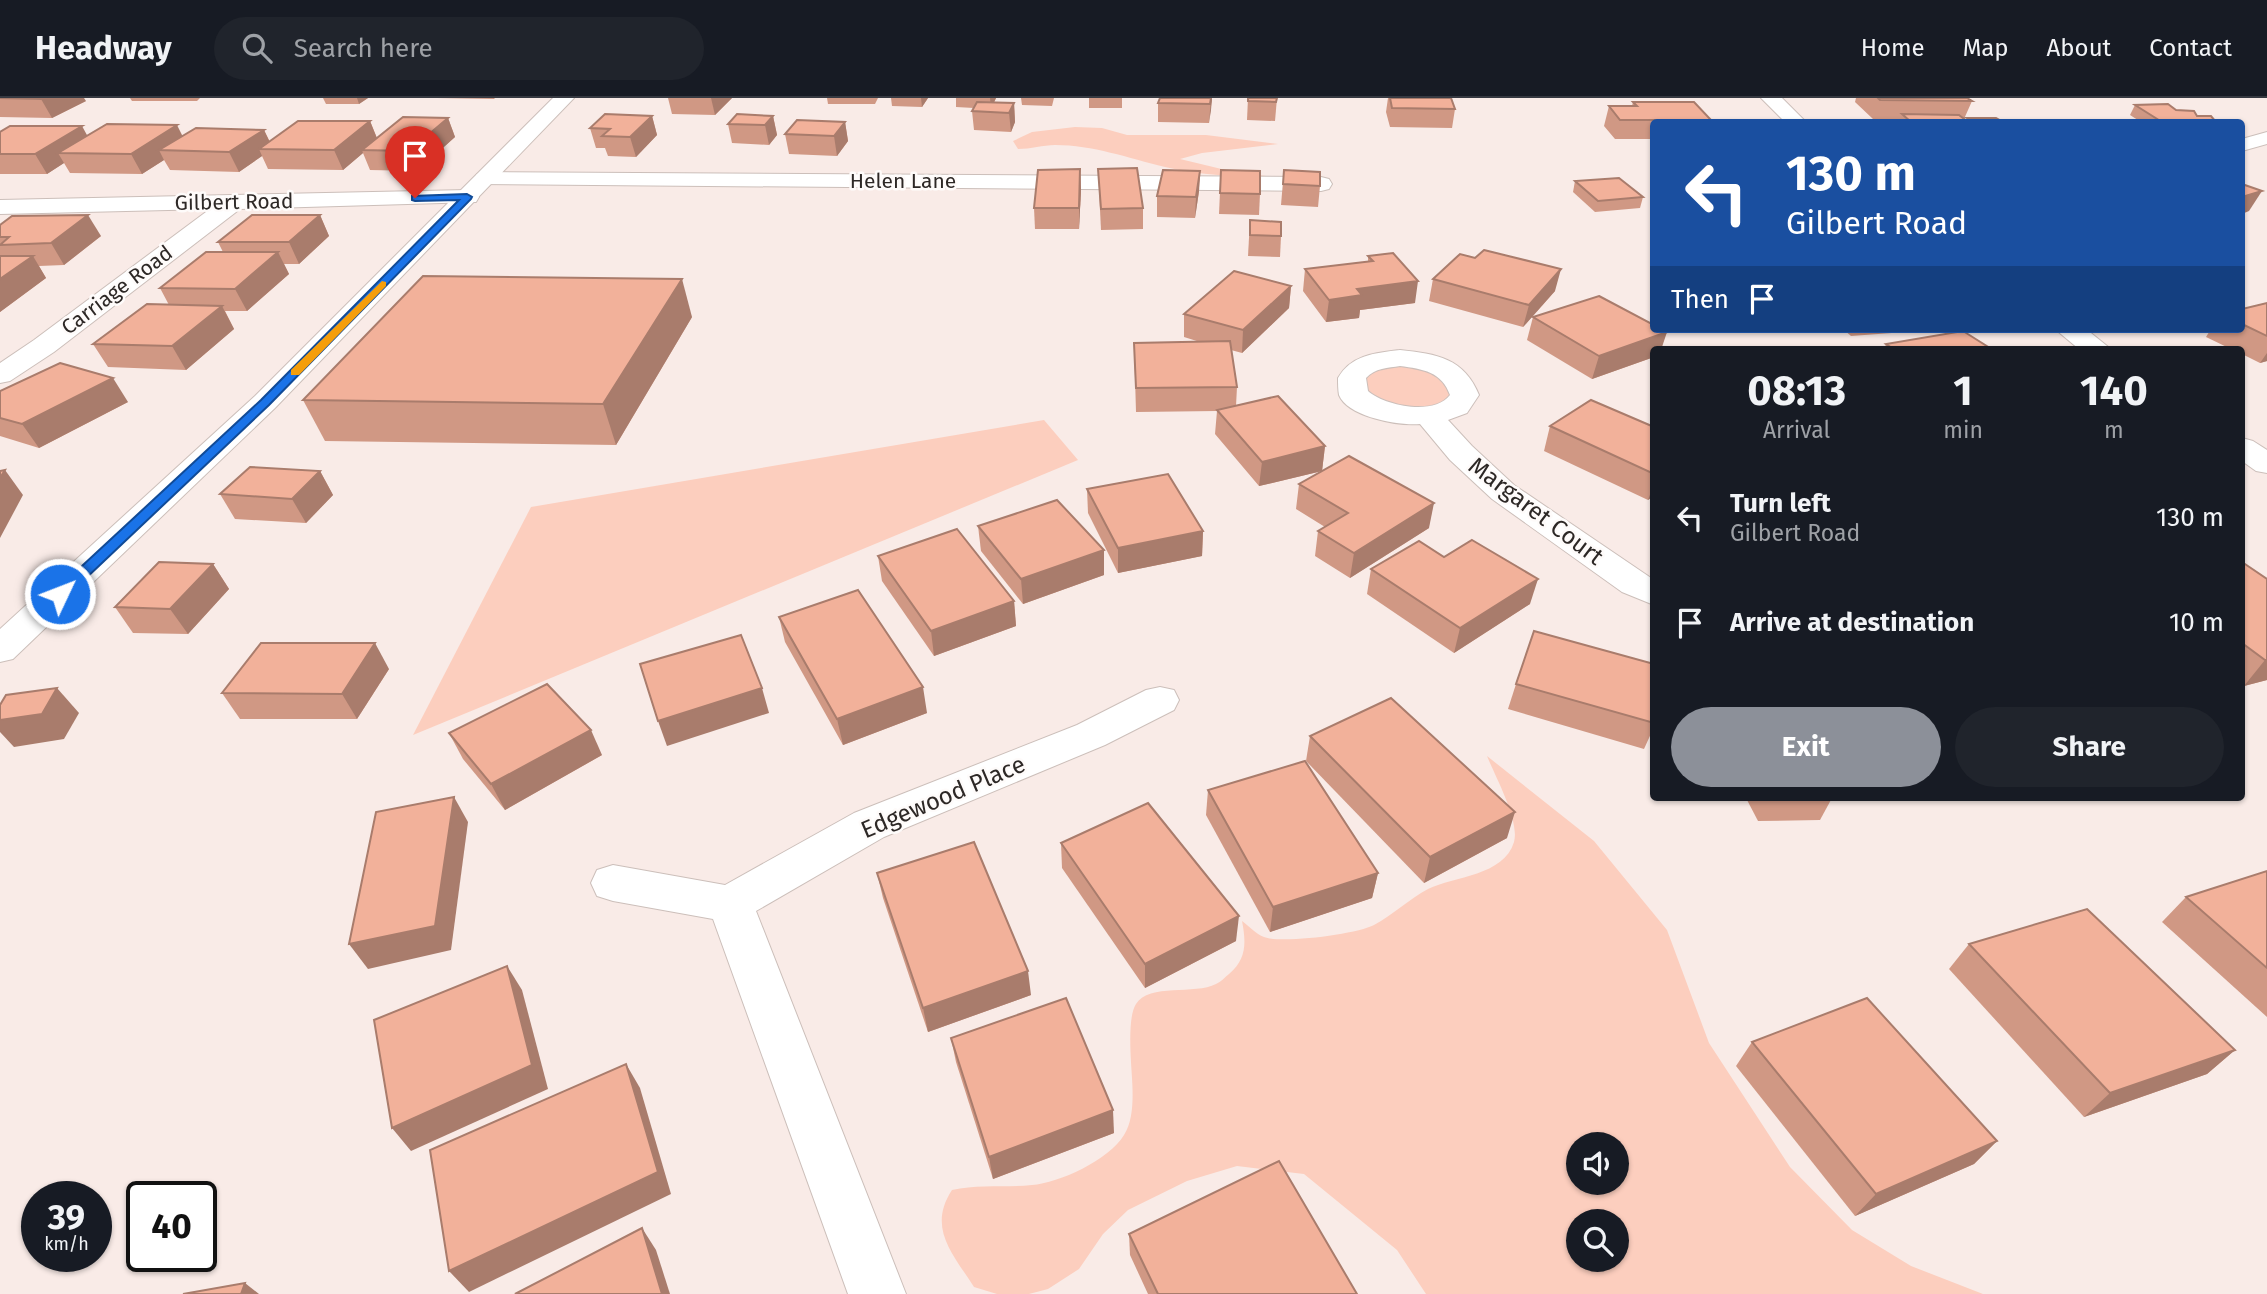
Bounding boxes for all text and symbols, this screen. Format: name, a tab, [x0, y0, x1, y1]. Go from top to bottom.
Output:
search box	[214, 17, 704, 80]
text: Headway	[35, 28, 172, 68]
icon: search	[238, 29, 276, 67]
text: Search here	[294, 33, 433, 64]
text: Home	[1861, 34, 1925, 62]
text: Map	[1963, 34, 2009, 62]
text: About	[2047, 34, 2111, 62]
text: Contact	[2149, 34, 2232, 62]
pin	[385, 126, 445, 198]
icon: arrive	[396, 137, 434, 175]
text: 130 m	[1786, 144, 1916, 203]
icon: left	[1671, 147, 1762, 238]
street label: Helen Lane	[850, 168, 956, 194]
street label: Gilbert Road	[174, 188, 294, 216]
text: Gilbert Road	[1786, 204, 1967, 242]
street label: Carriage Road	[56, 240, 178, 340]
icon: arrive	[1743, 280, 1781, 318]
text: Then	[1671, 284, 1729, 315]
text: 08:13	[1747, 366, 1846, 416]
text: 1	[1953, 366, 1973, 416]
text: 140	[2080, 366, 2148, 416]
text: Arrival	[1763, 416, 1830, 444]
text: min	[1943, 416, 1983, 444]
text: m	[2104, 416, 2124, 444]
street label: Margaret Court	[1463, 451, 1609, 571]
text: Turn left	[1730, 488, 1831, 519]
icon: left	[1671, 499, 1709, 537]
text: 130 m	[2156, 502, 2224, 533]
text: Gilbert Road	[1730, 519, 1860, 547]
position arrow	[23, 557, 97, 631]
icon: arrive	[1671, 604, 1709, 642]
text: Arrive at destination	[1730, 607, 1974, 638]
text: 10 m	[2169, 607, 2224, 638]
button: Exit	[1671, 707, 1941, 787]
button: Share	[1955, 707, 2224, 787]
street label: Edgewood Place	[857, 750, 1029, 844]
map controls	[1566, 1132, 1629, 1272]
button: sound	[1566, 1132, 1629, 1195]
speed limit sign: 40	[126, 1181, 217, 1272]
text: 39	[48, 1196, 85, 1238]
button: search	[1566, 1209, 1629, 1272]
text: km/h	[44, 1233, 89, 1255]

